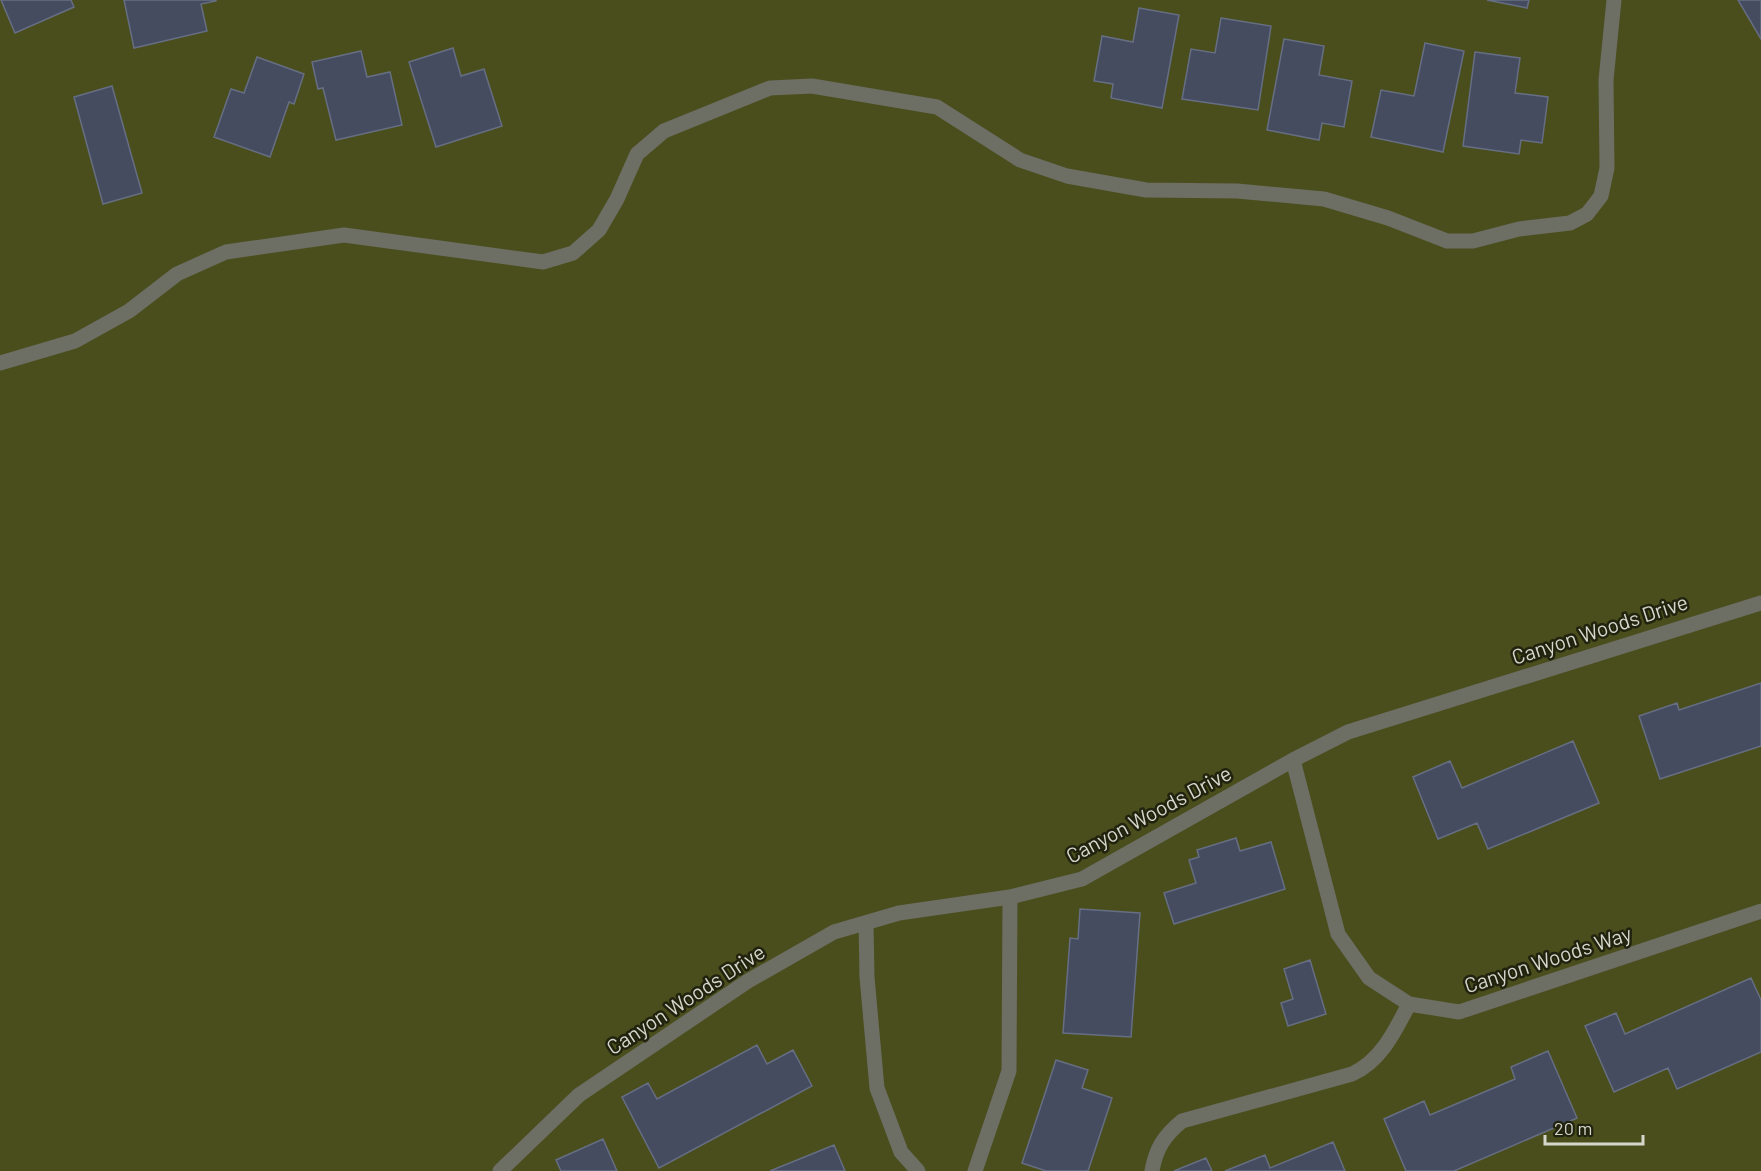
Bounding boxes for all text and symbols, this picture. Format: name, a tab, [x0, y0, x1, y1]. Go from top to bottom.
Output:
street label: Canyon Woods Drive	[1508, 588, 1691, 669]
street label: Canyon Woods Drive	[1061, 760, 1235, 868]
street label: Canyon Woods Way	[1461, 920, 1635, 997]
street label: Canyon Woods Drive	[601, 938, 769, 1059]
scale bar	[1545, 1108, 1642, 1146]
text: 20 m	[1554, 1117, 1592, 1139]

